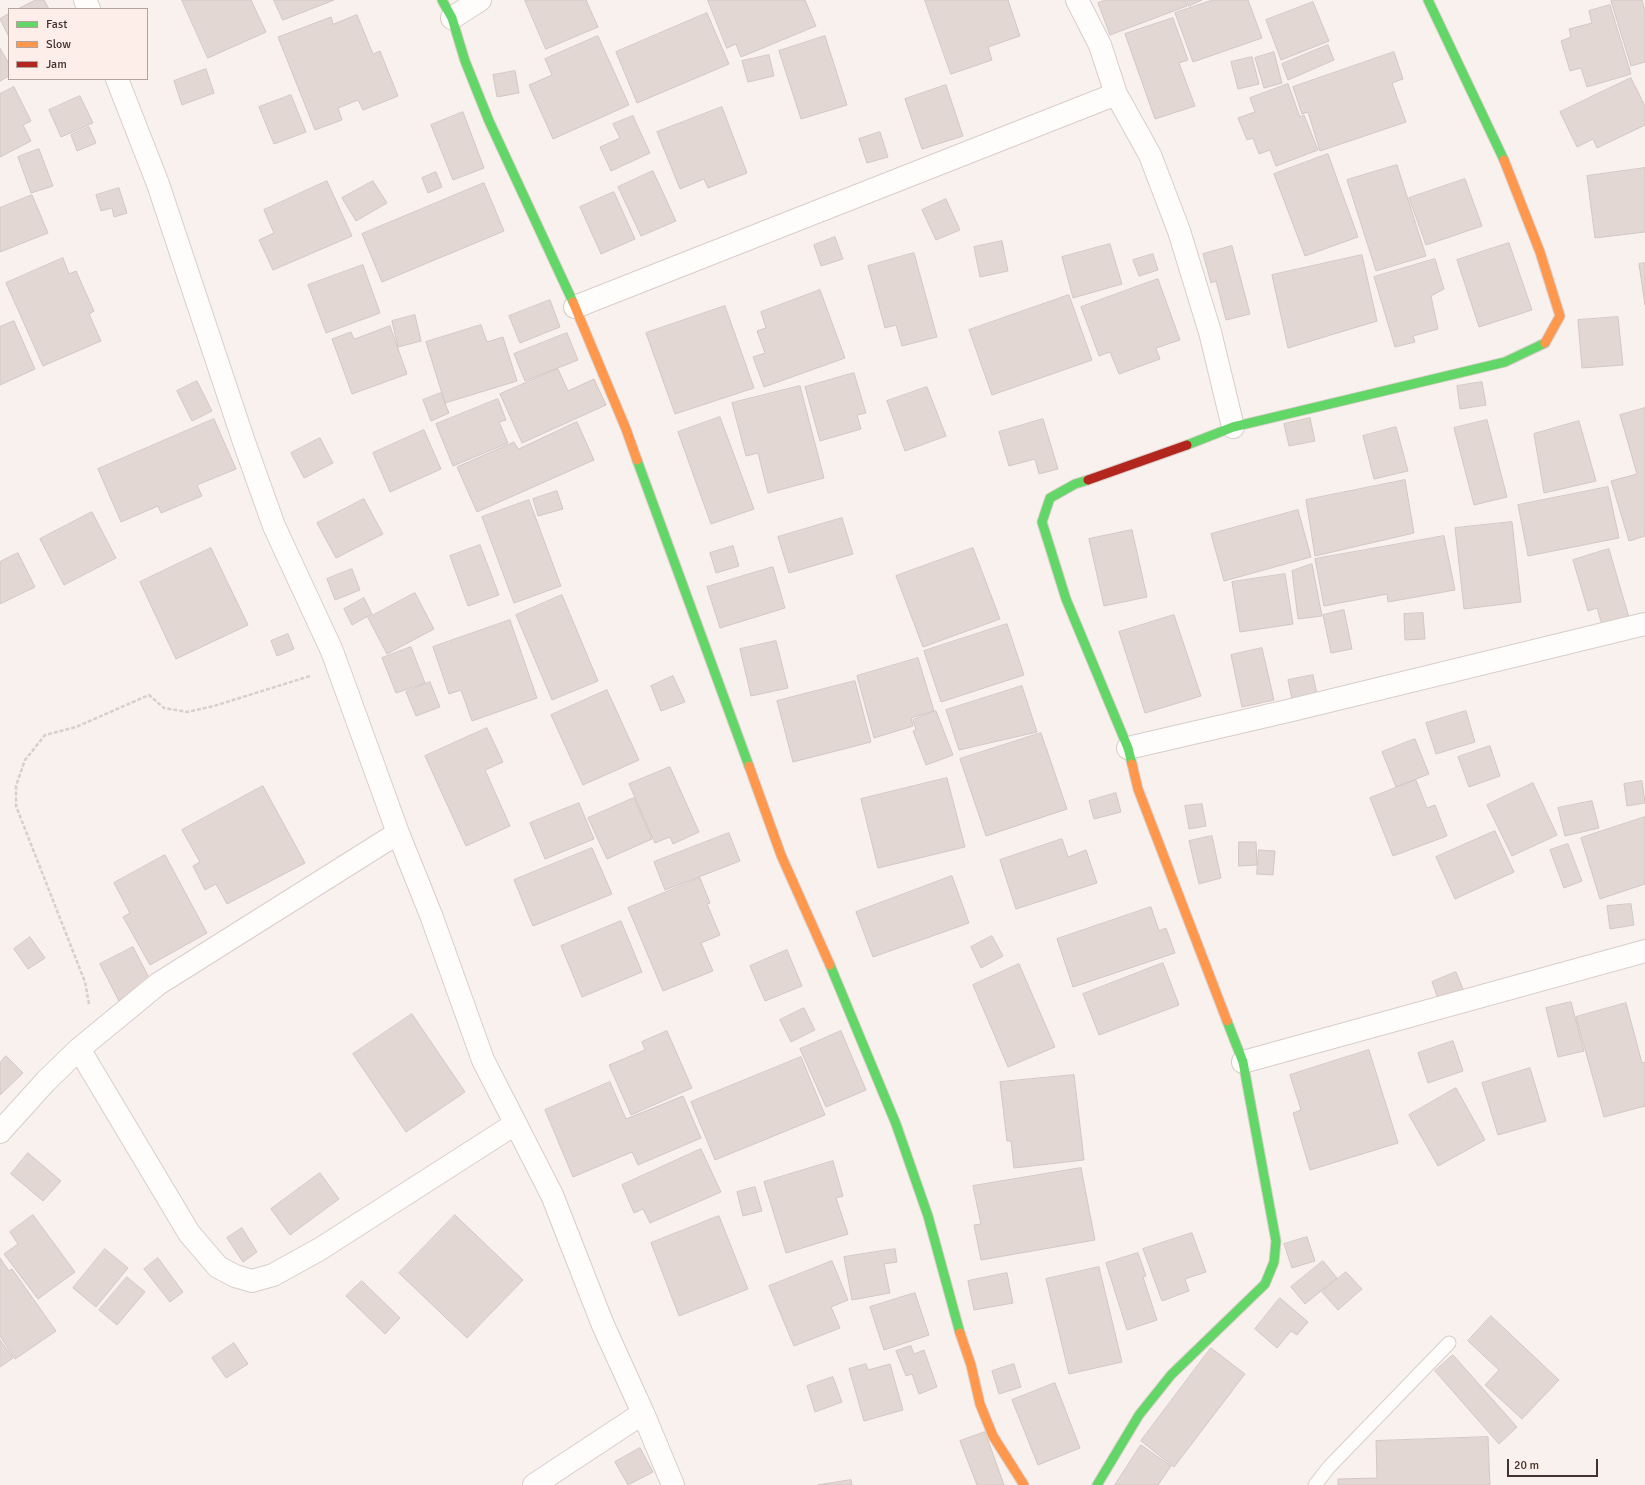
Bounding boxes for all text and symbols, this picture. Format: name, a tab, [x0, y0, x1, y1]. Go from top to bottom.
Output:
legend	[8, 8, 148, 80]
text: Fast	[46, 17, 67, 32]
text: Slow	[46, 37, 71, 52]
text: Jam	[46, 57, 67, 72]
scale bar	[1509, 1451, 1600, 1477]
text: 20 m	[1514, 1458, 1539, 1473]

